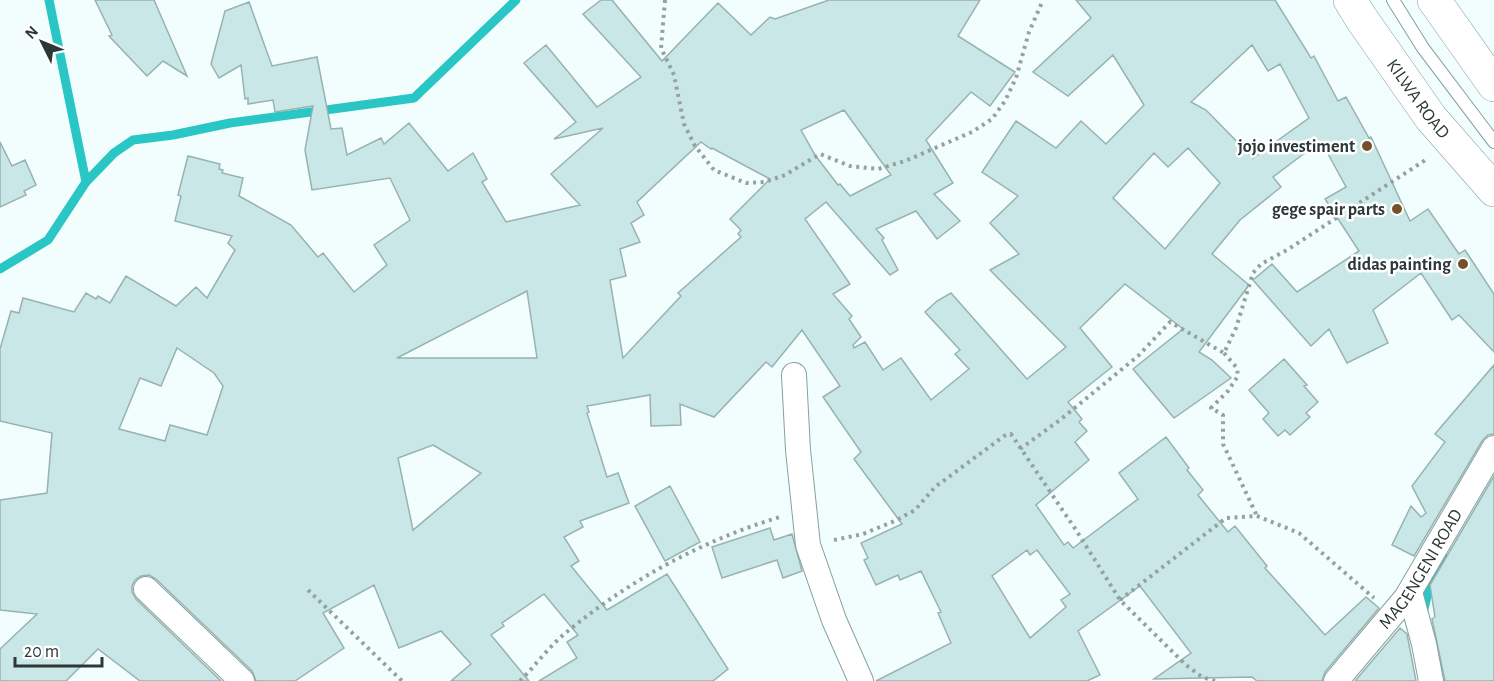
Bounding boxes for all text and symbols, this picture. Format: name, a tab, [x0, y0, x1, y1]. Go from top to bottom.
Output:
north arrow	[12, 12, 72, 72]
text: N	[22, 23, 41, 42]
street label: KILWA ROAD	[1383, 56, 1453, 142]
place label: jojo investiment	[1238, 138, 1355, 156]
marker: jojo investiment	[1360, 139, 1374, 153]
place label: gege spair parts	[1272, 201, 1385, 219]
marker: gege spair parts	[1390, 202, 1404, 216]
place label: didas painting	[1348, 256, 1452, 274]
marker: didas painting	[1456, 257, 1470, 271]
street label: MAGENGENI ROAD	[1376, 506, 1466, 633]
scale bar	[15, 630, 102, 668]
text: 20 m	[24, 643, 59, 661]

